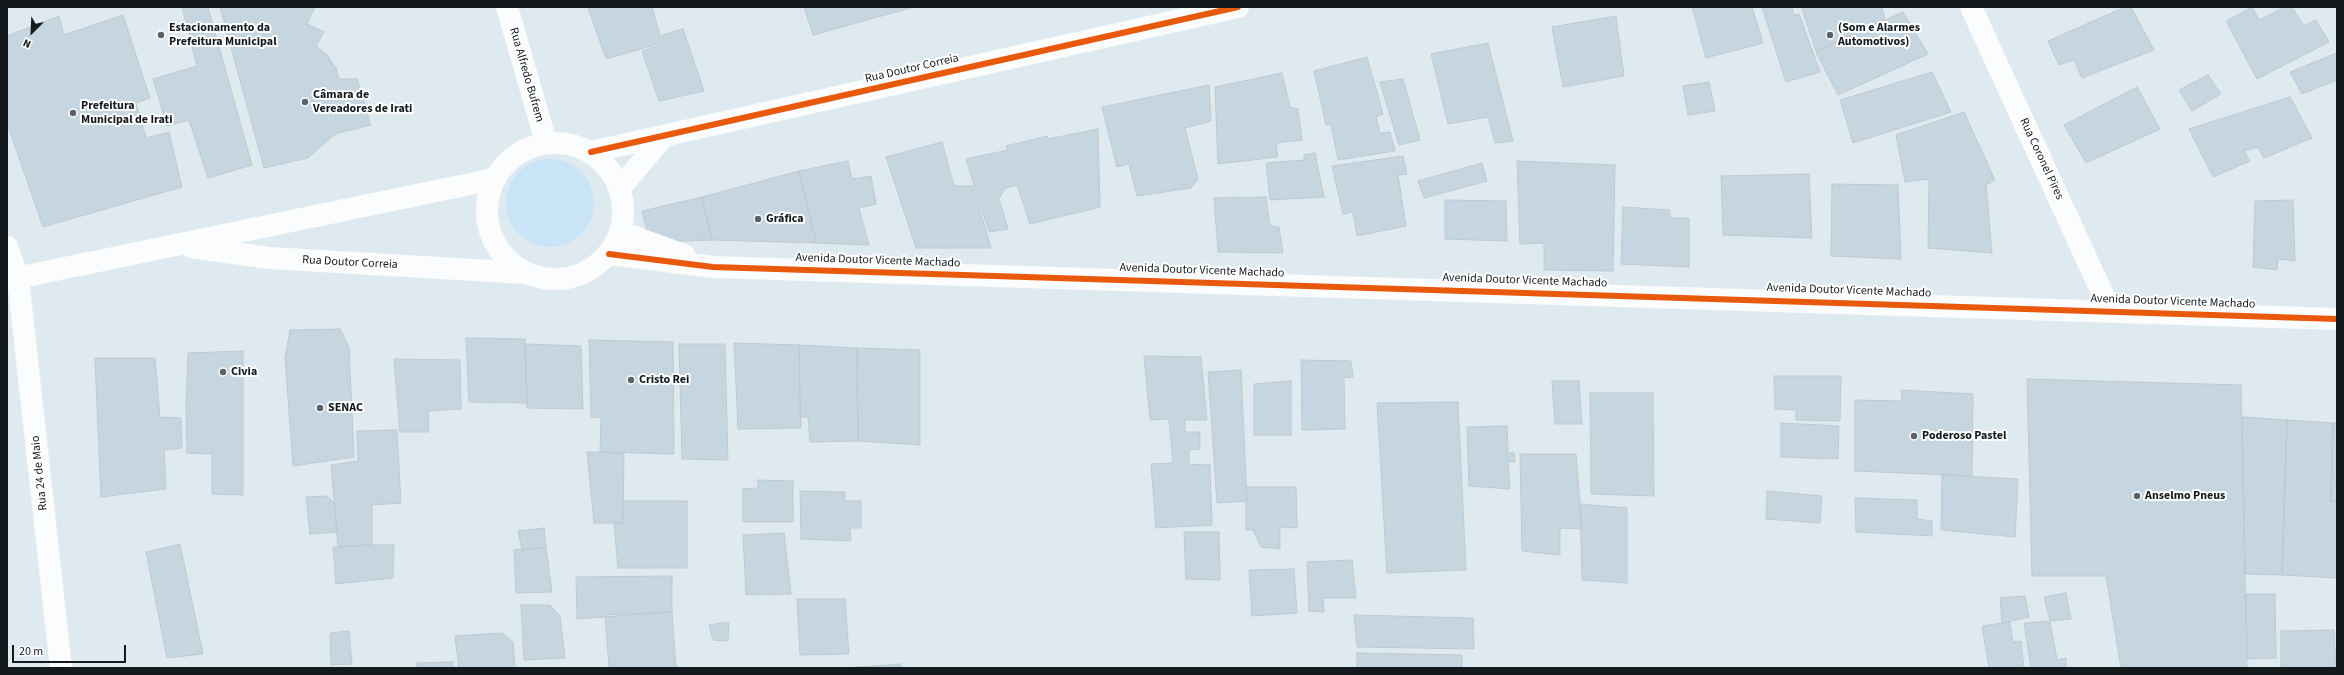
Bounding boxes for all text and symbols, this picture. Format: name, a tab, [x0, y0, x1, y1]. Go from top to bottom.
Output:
north arrow	[12, 12, 52, 52]
place label: Estacionamento da Prefeitura Municipal	[169, 21, 277, 49]
place label: (Som e Alarmes Automotivos)	[1838, 21, 1920, 49]
street label: Rua Alfredo Bufrem	[506, 26, 546, 124]
marker: Estacionamento da Prefeitura Municipal	[156, 30, 166, 40]
marker: (Som e Alarmes Automotivos)	[1825, 30, 1835, 40]
text: N	[21, 35, 33, 52]
street label: Rua Doutor Correia	[864, 51, 960, 87]
place label: Câmara de Vereadores de Irati	[313, 88, 412, 116]
marker: Câmara de Vereadores de Irati	[300, 97, 310, 107]
place label: Prefeitura Municipal de Irati	[81, 99, 173, 127]
marker: Prefeitura Municipal de Irati	[68, 108, 78, 118]
street label: Rua Coronel Pires	[2016, 116, 2066, 202]
place label: Gráfica	[766, 212, 804, 226]
marker: Gráfica	[753, 214, 763, 224]
street label: Avenida Doutor Vicente Machado	[795, 251, 961, 271]
street label: Rua Doutor Correia	[302, 253, 398, 273]
street label: Avenida Doutor Vicente Machado	[1119, 261, 1285, 281]
street label: Avenida Doutor Vicente Machado	[1442, 271, 1608, 291]
street label: Avenida Doutor Vicente Machado	[1766, 281, 1932, 301]
street label: Avenida Doutor Vicente Machado	[2090, 292, 2256, 312]
place label: Civia	[231, 365, 257, 379]
marker: Civia	[218, 367, 228, 377]
place label: Cristo Rei	[639, 373, 689, 387]
marker: Cristo Rei	[626, 375, 636, 385]
place label: SENAC	[328, 401, 363, 415]
marker: SENAC	[315, 403, 325, 413]
place label: Poderoso Pastel	[1922, 429, 2006, 443]
marker: Poderoso Pastel	[1909, 431, 1919, 441]
street label: Rua 24 de Maio	[29, 435, 51, 511]
place label: Anselmo Pneus	[2145, 489, 2225, 503]
marker: Anselmo Pneus	[2132, 491, 2142, 501]
scale bar	[14, 637, 128, 663]
text: 20 m	[19, 643, 43, 660]

